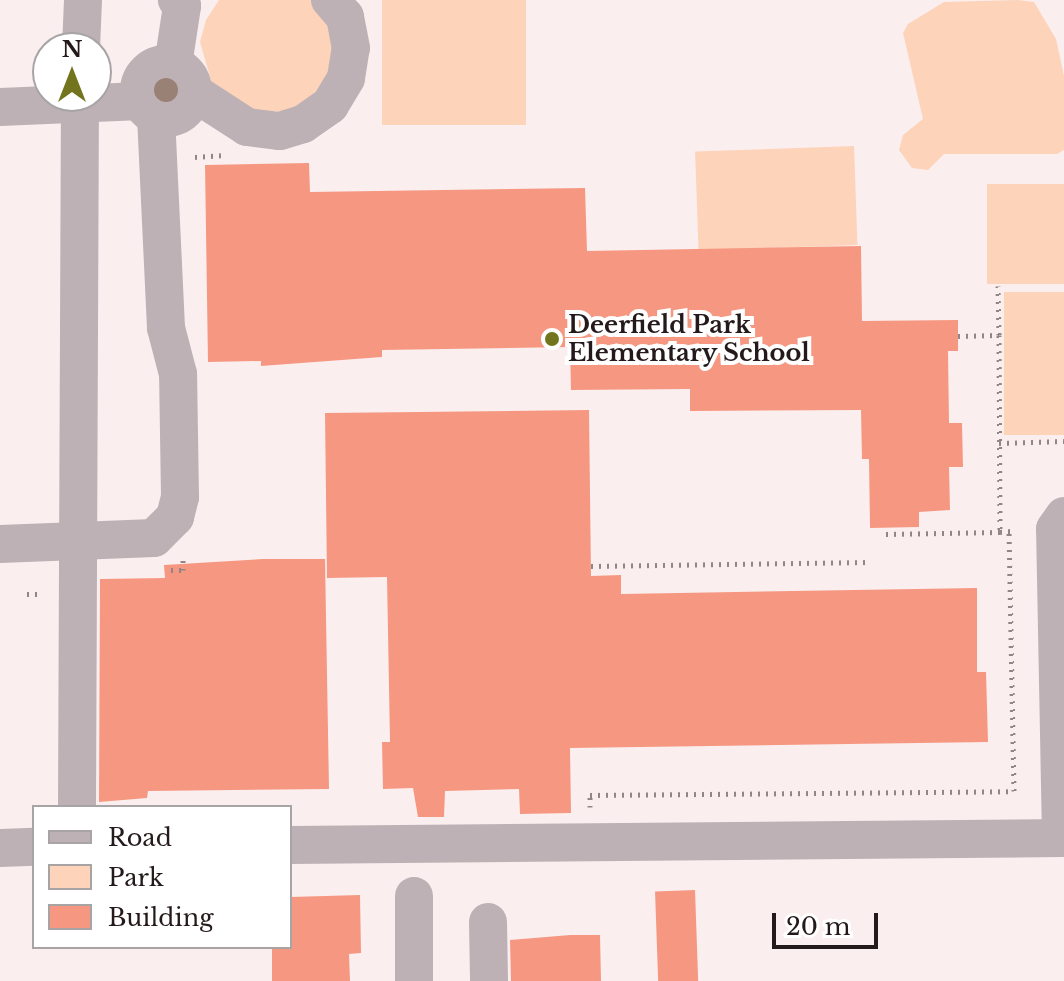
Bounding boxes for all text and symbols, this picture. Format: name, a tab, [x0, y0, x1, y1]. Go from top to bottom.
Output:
north arrow	[32, 32, 112, 112]
text: N	[62, 36, 82, 63]
place label: Deerfield Park Elementary School	[568, 311, 810, 367]
marker: Deerfield Park Elementary School	[543, 330, 561, 348]
legend	[32, 805, 292, 949]
text: Road	[108, 823, 172, 852]
text: Park	[108, 863, 164, 892]
scale bar	[776, 897, 882, 947]
text: Building	[108, 903, 214, 932]
text: 20 m	[786, 912, 851, 941]

